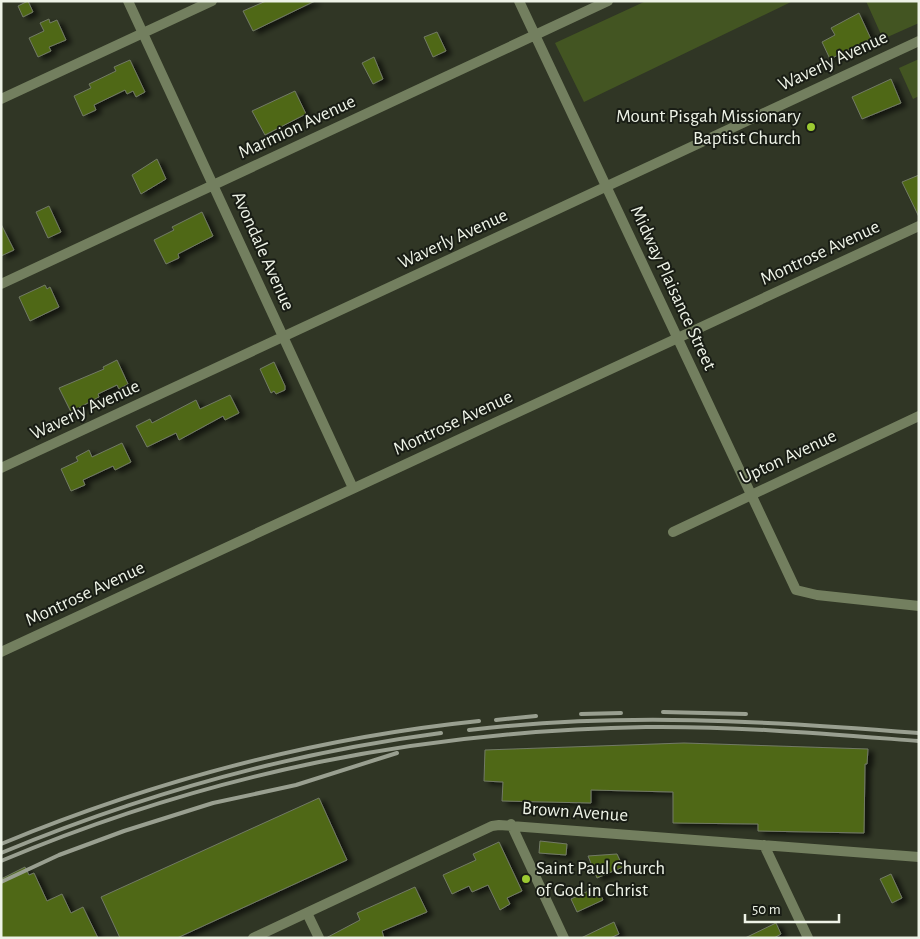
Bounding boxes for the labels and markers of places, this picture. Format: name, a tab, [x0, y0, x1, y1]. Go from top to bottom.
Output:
place label: Mount Pisgah Missionary Baptist Church	[616, 107, 801, 148]
marker: Mount Pisgah Missionary Baptist Church	[805, 121, 817, 133]
place label: Saint Paul Church of God in Christ	[536, 859, 665, 900]
marker: Saint Paul Church of God in Christ	[520, 873, 532, 885]

